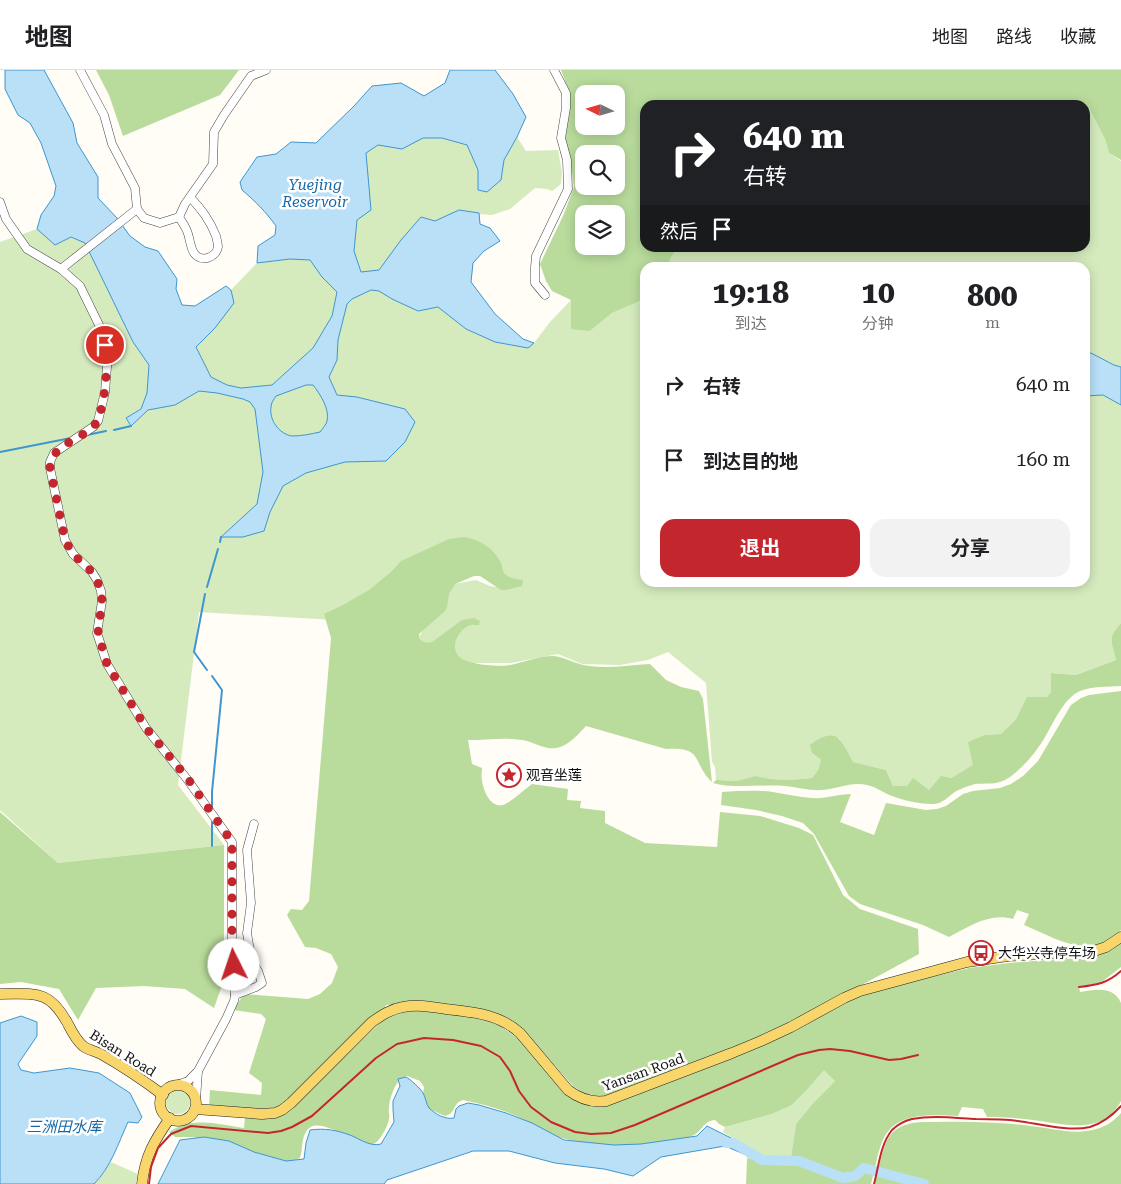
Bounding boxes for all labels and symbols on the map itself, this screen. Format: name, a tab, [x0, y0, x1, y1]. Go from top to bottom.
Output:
north arrow	[575, 85, 625, 135]
water label: Yuejing Reservoir	[281, 176, 349, 211]
pin	[84, 324, 126, 366]
place icon: 观音坐莲	[496, 762, 522, 788]
place label: 观音坐莲	[526, 767, 582, 783]
position arrow	[207, 938, 259, 990]
bus stop icon: 大华兴寺停车场	[968, 940, 994, 966]
place label: 大华兴寺停车场	[998, 945, 1096, 961]
street label: Bisan Road	[87, 1026, 159, 1080]
street label: Yansan Road	[600, 1050, 686, 1094]
water label: 三洲田水库	[26, 1118, 104, 1136]

